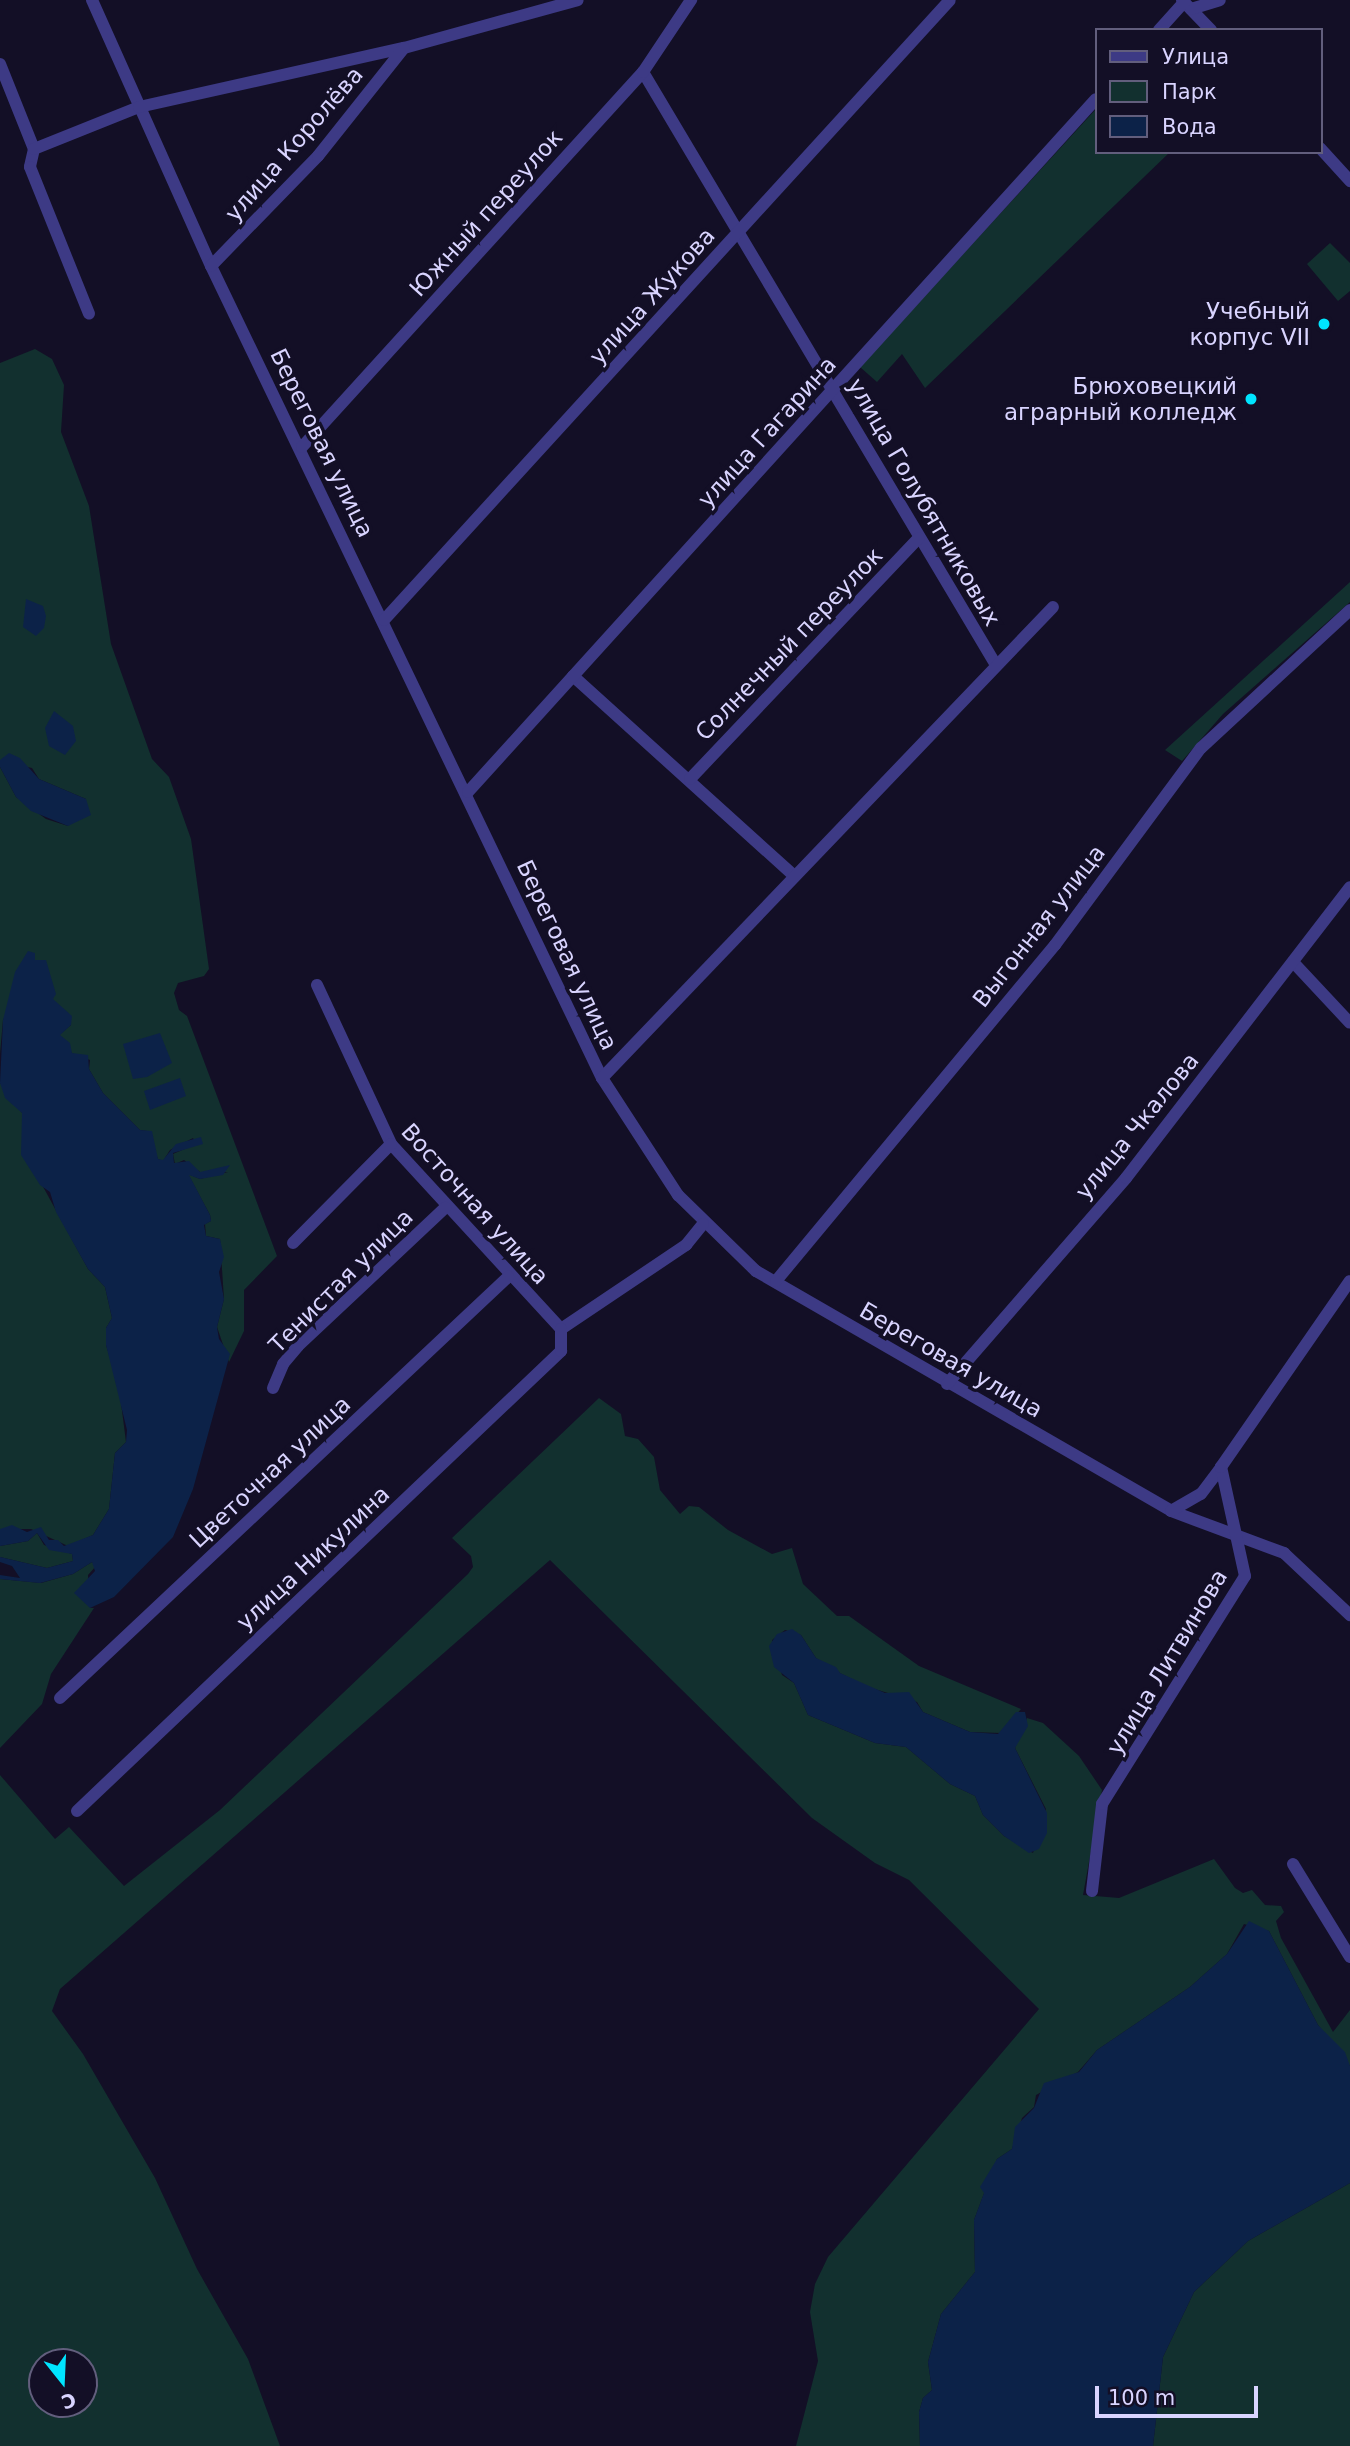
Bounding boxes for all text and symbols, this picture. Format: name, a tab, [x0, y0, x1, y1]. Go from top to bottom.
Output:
legend	[1094, 28, 1322, 154]
text: Улица	[1162, 45, 1229, 69]
street label: улица Королёва	[219, 61, 369, 227]
text: Парк	[1162, 80, 1217, 104]
text: Вода	[1162, 115, 1217, 139]
street label: Южный переулок	[404, 124, 568, 302]
street label: улица Жукова	[583, 222, 721, 370]
place label: Учебный корпус VII	[1190, 297, 1310, 351]
marker: Учебный корпус VII	[1316, 316, 1332, 332]
street label: Береговая улица	[264, 344, 380, 542]
street label: улица Гагарина	[692, 351, 842, 513]
place label: Брюховецкий аграрный колледж	[1004, 372, 1237, 426]
street label: улица Голубятниковых	[842, 373, 1006, 631]
marker: Брюховецкий аграрный колледж	[1243, 391, 1259, 407]
street label: Солнечный переулок	[690, 542, 888, 746]
street label: Выгонная улица	[967, 839, 1111, 1013]
street label: Береговая улица	[511, 856, 623, 1054]
street label: улица Чкалова	[1069, 1047, 1205, 1205]
street label: Восточная улица	[396, 1118, 554, 1290]
street label: Тенистая улица	[263, 1203, 419, 1359]
street label: Береговая улица	[855, 1296, 1047, 1424]
street label: Цветочная улица	[184, 1390, 356, 1554]
street label: улица Никулина	[231, 1480, 395, 1636]
street label: улица Литвинова	[1101, 1564, 1233, 1760]
north arrow	[28, 2348, 98, 2418]
scale bar	[1098, 2372, 1261, 2416]
text: 100 m	[1108, 2386, 1175, 2410]
text: С	[59, 2388, 79, 2414]

